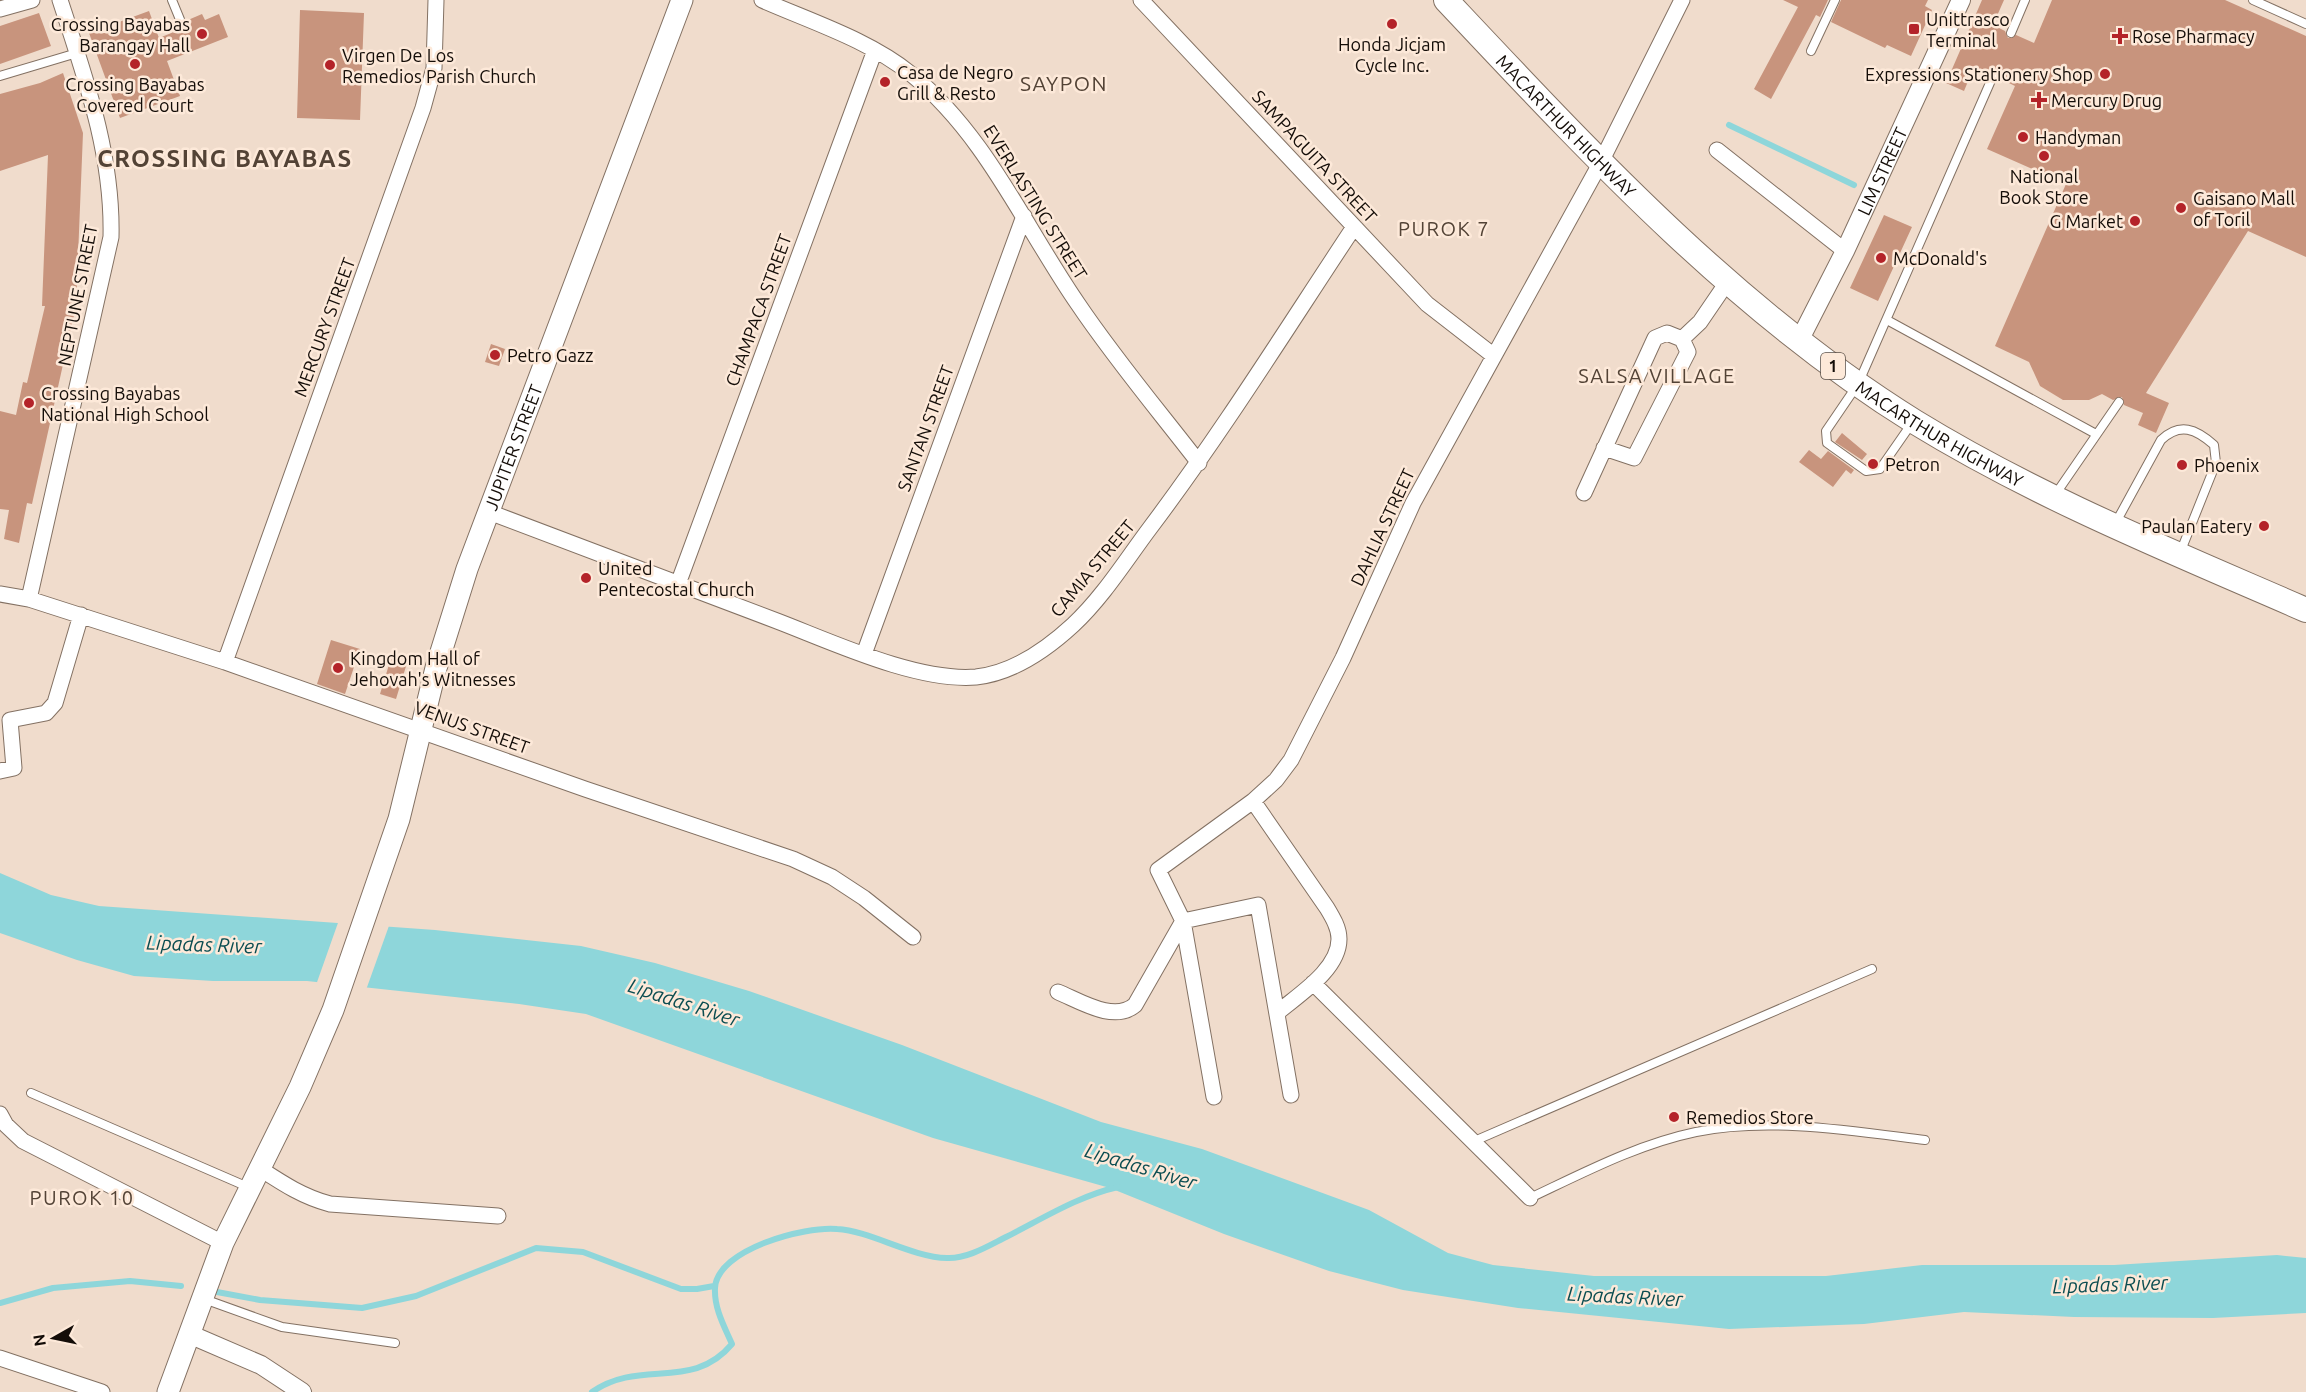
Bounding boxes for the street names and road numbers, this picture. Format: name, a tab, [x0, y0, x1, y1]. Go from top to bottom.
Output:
street label: MACARTHUR HIGHWAY	[1493, 50, 1640, 201]
street label: SAMPAGUITA STREET	[1249, 86, 1381, 226]
street label: EVERLASTING STREET	[980, 121, 1092, 283]
street label: LIM STREET	[1853, 124, 1911, 218]
street label: NEPTUNE STREET	[53, 222, 101, 368]
street label: CHAMPACA STREET	[721, 231, 795, 389]
street label: MERCURY STREET	[290, 255, 358, 399]
road number: 1	[1821, 353, 1845, 379]
street label: SANTAN STREET	[893, 362, 957, 494]
street label: MACARTHUR HIGHWAY	[1852, 376, 2027, 491]
street label: JUPITER STREET	[480, 382, 546, 513]
street label: DAHLIA STREET	[1346, 465, 1418, 589]
street label: CAMIA STREET	[1046, 516, 1138, 620]
street label: VENUS STREET	[412, 697, 532, 757]

